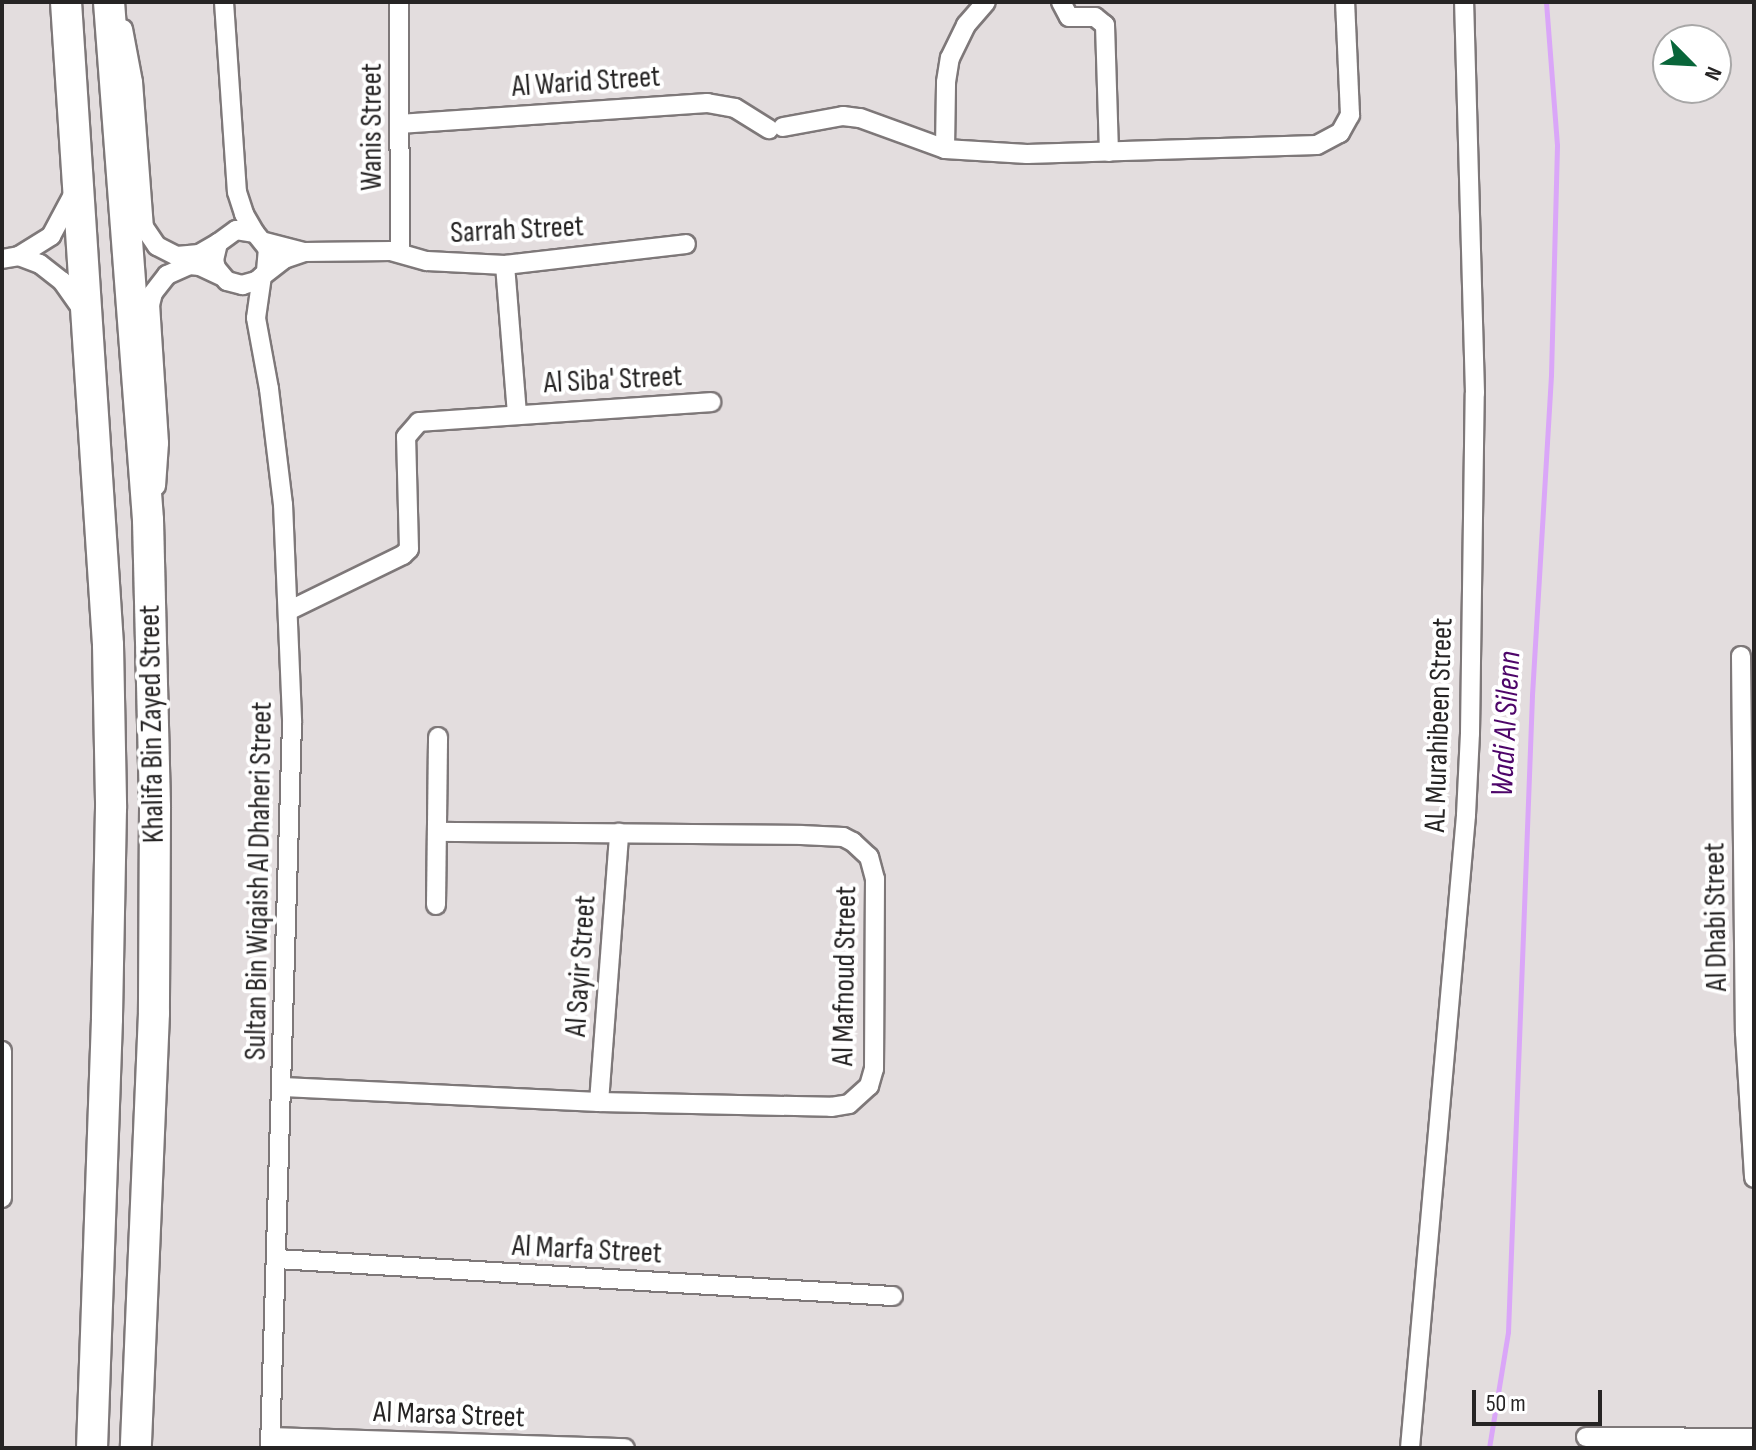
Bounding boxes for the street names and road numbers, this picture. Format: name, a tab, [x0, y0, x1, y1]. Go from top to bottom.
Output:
street label: Al Warid Street	[511, 59, 661, 105]
street label: Wanis Street	[354, 63, 390, 191]
street label: Sarrah Street	[449, 209, 585, 251]
street label: Al Siba' Street	[543, 358, 683, 402]
street label: Khalifa Bin Zayed Street	[132, 604, 172, 844]
street label: AL Murahibeen Street	[1417, 617, 1461, 833]
street label: Sultan Bin Wiqaish Al Dhaheri Street	[238, 701, 280, 1061]
street label: Al Dhabi Street	[1697, 842, 1735, 992]
street label: Al Mafnoud Street	[825, 886, 865, 1066]
street label: Al Sayir Street	[558, 894, 604, 1038]
street label: Al Marfa Street	[511, 1228, 663, 1272]
street label: Al Marsa Street	[373, 1394, 525, 1436]

